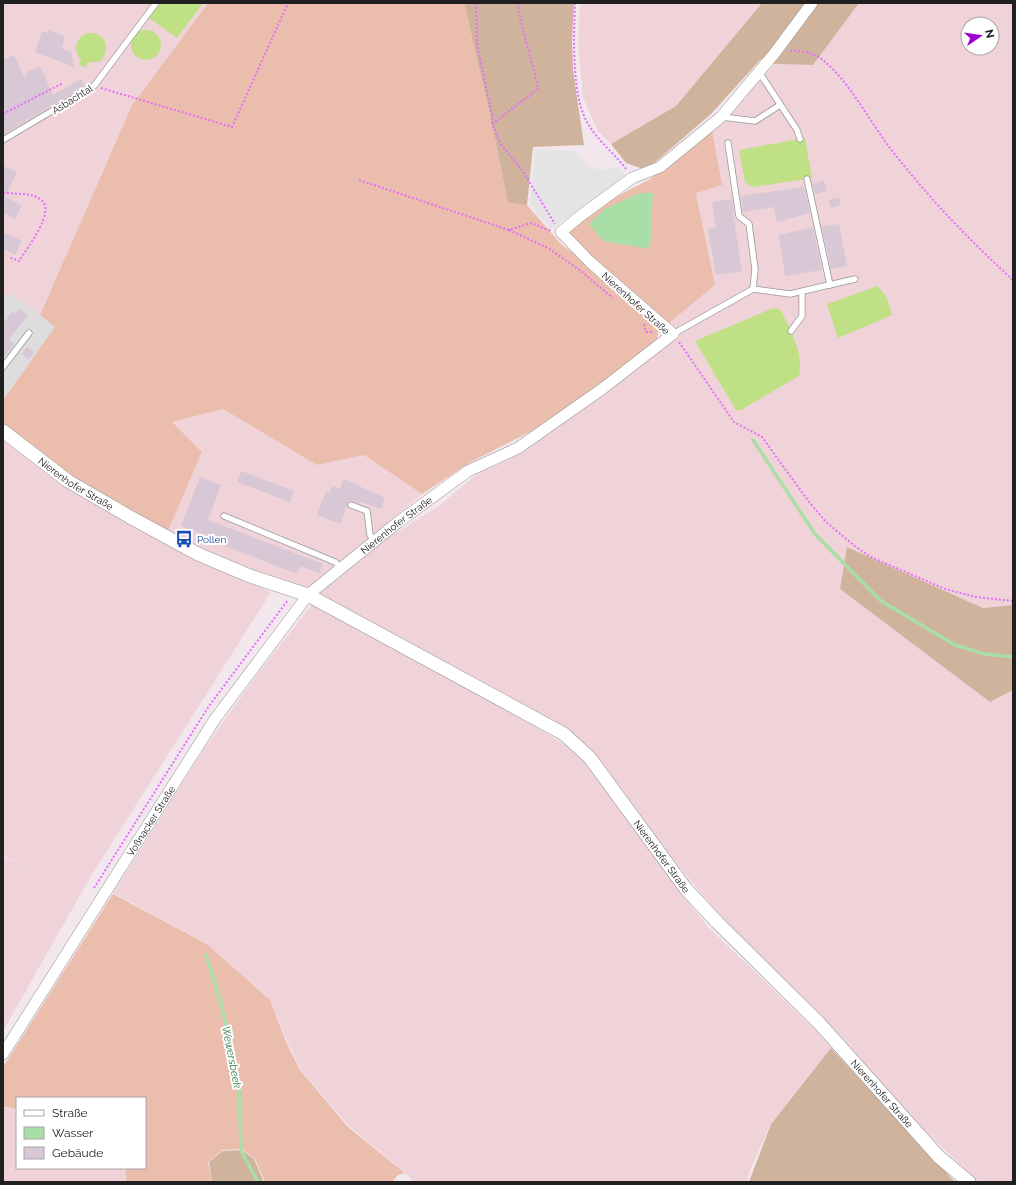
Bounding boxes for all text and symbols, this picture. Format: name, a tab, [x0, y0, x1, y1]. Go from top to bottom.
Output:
north arrow	[960, 16, 1000, 56]
text: N	[982, 28, 997, 39]
street label: Asbachtal	[50, 82, 95, 116]
street label: Nierenhofer Straße	[600, 270, 672, 337]
street label: Nierenhofer Straße	[36, 455, 115, 512]
street label: Nierenhofer Straße	[358, 494, 434, 556]
bus stop icon: Pollen	[174, 529, 194, 549]
place label: Pollen	[197, 534, 226, 545]
street label: Voßnacker Straße	[125, 784, 177, 858]
street label: Nierenhofer Straße	[631, 818, 692, 895]
water label: Wewersbeek	[219, 1025, 244, 1089]
street label: Nierenhofer Straße	[849, 1058, 915, 1130]
legend	[16, 1097, 146, 1169]
text: Straße	[52, 1106, 88, 1120]
text: Wasser	[52, 1126, 94, 1140]
text: Gebäude	[52, 1146, 103, 1160]

